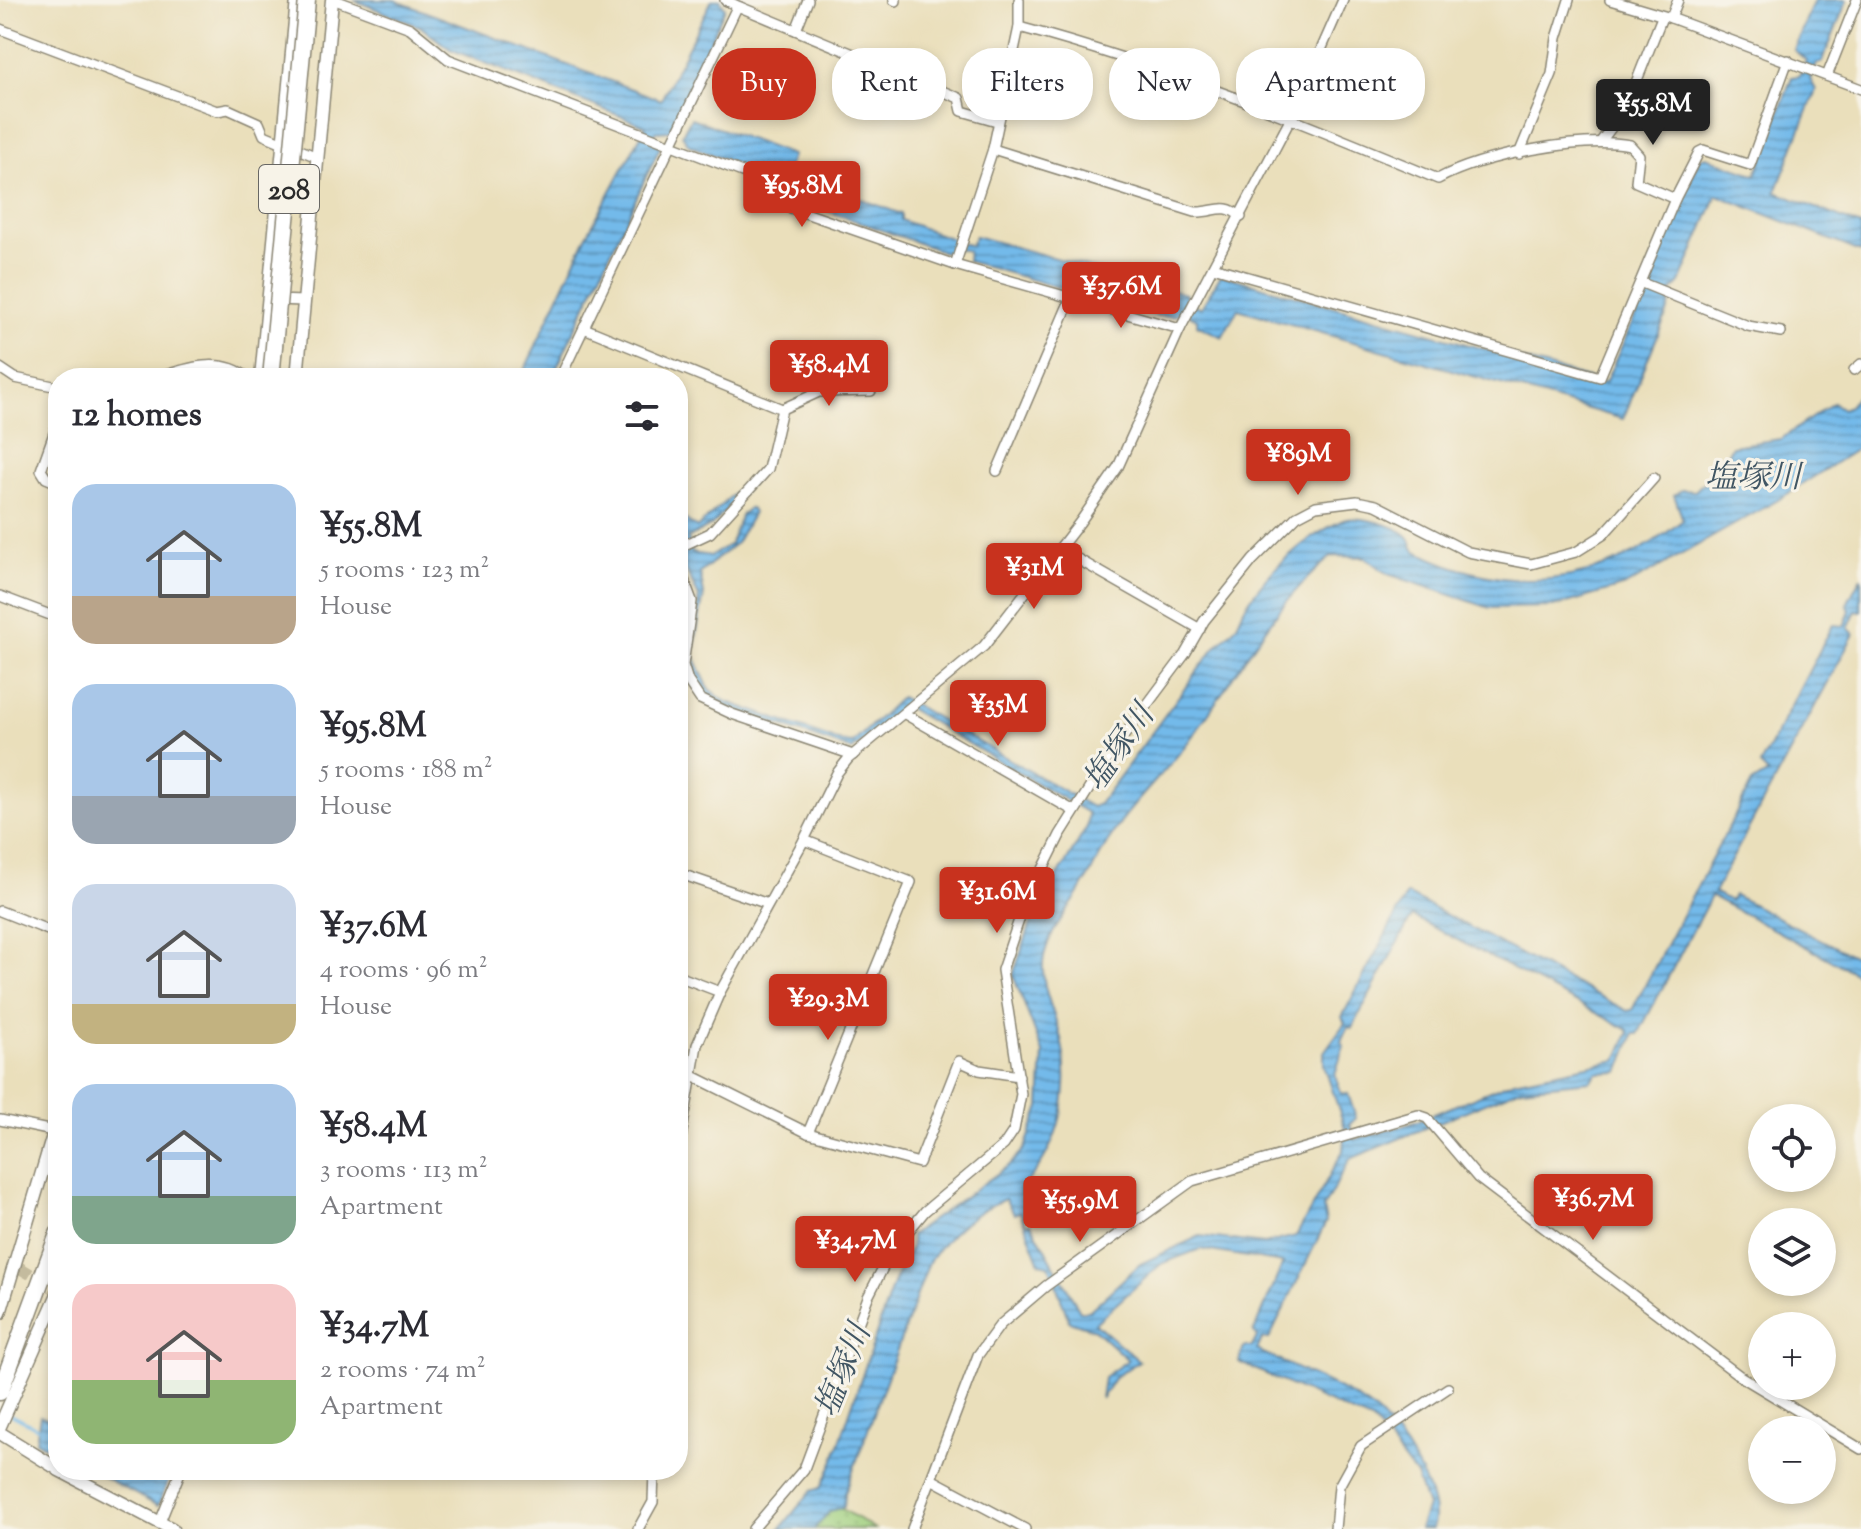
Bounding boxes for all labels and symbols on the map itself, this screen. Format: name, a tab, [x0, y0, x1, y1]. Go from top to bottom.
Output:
pin: ¥55.8M	[1588, 79, 1718, 147]
pin: ¥95.8M	[737, 161, 867, 229]
road number: 208	[259, 165, 319, 213]
pin: ¥37.6M	[1056, 262, 1186, 330]
pin: ¥58.4M	[764, 340, 894, 408]
pin: ¥89M	[1251, 429, 1345, 497]
water label: 塩塚川	[1705, 456, 1804, 502]
pin: ¥31M	[987, 543, 1081, 611]
pin: ¥35M	[951, 680, 1045, 748]
water label: 塩塚川	[1074, 694, 1169, 801]
pin: ¥31.6M	[932, 867, 1062, 935]
pin: ¥29.3M	[763, 974, 893, 1042]
pin: ¥36.7M	[1528, 1174, 1658, 1242]
pin: ¥55.9M	[1015, 1176, 1145, 1244]
pin: ¥34.7M	[790, 1216, 920, 1284]
water label: 塩塚川	[805, 1315, 885, 1424]

